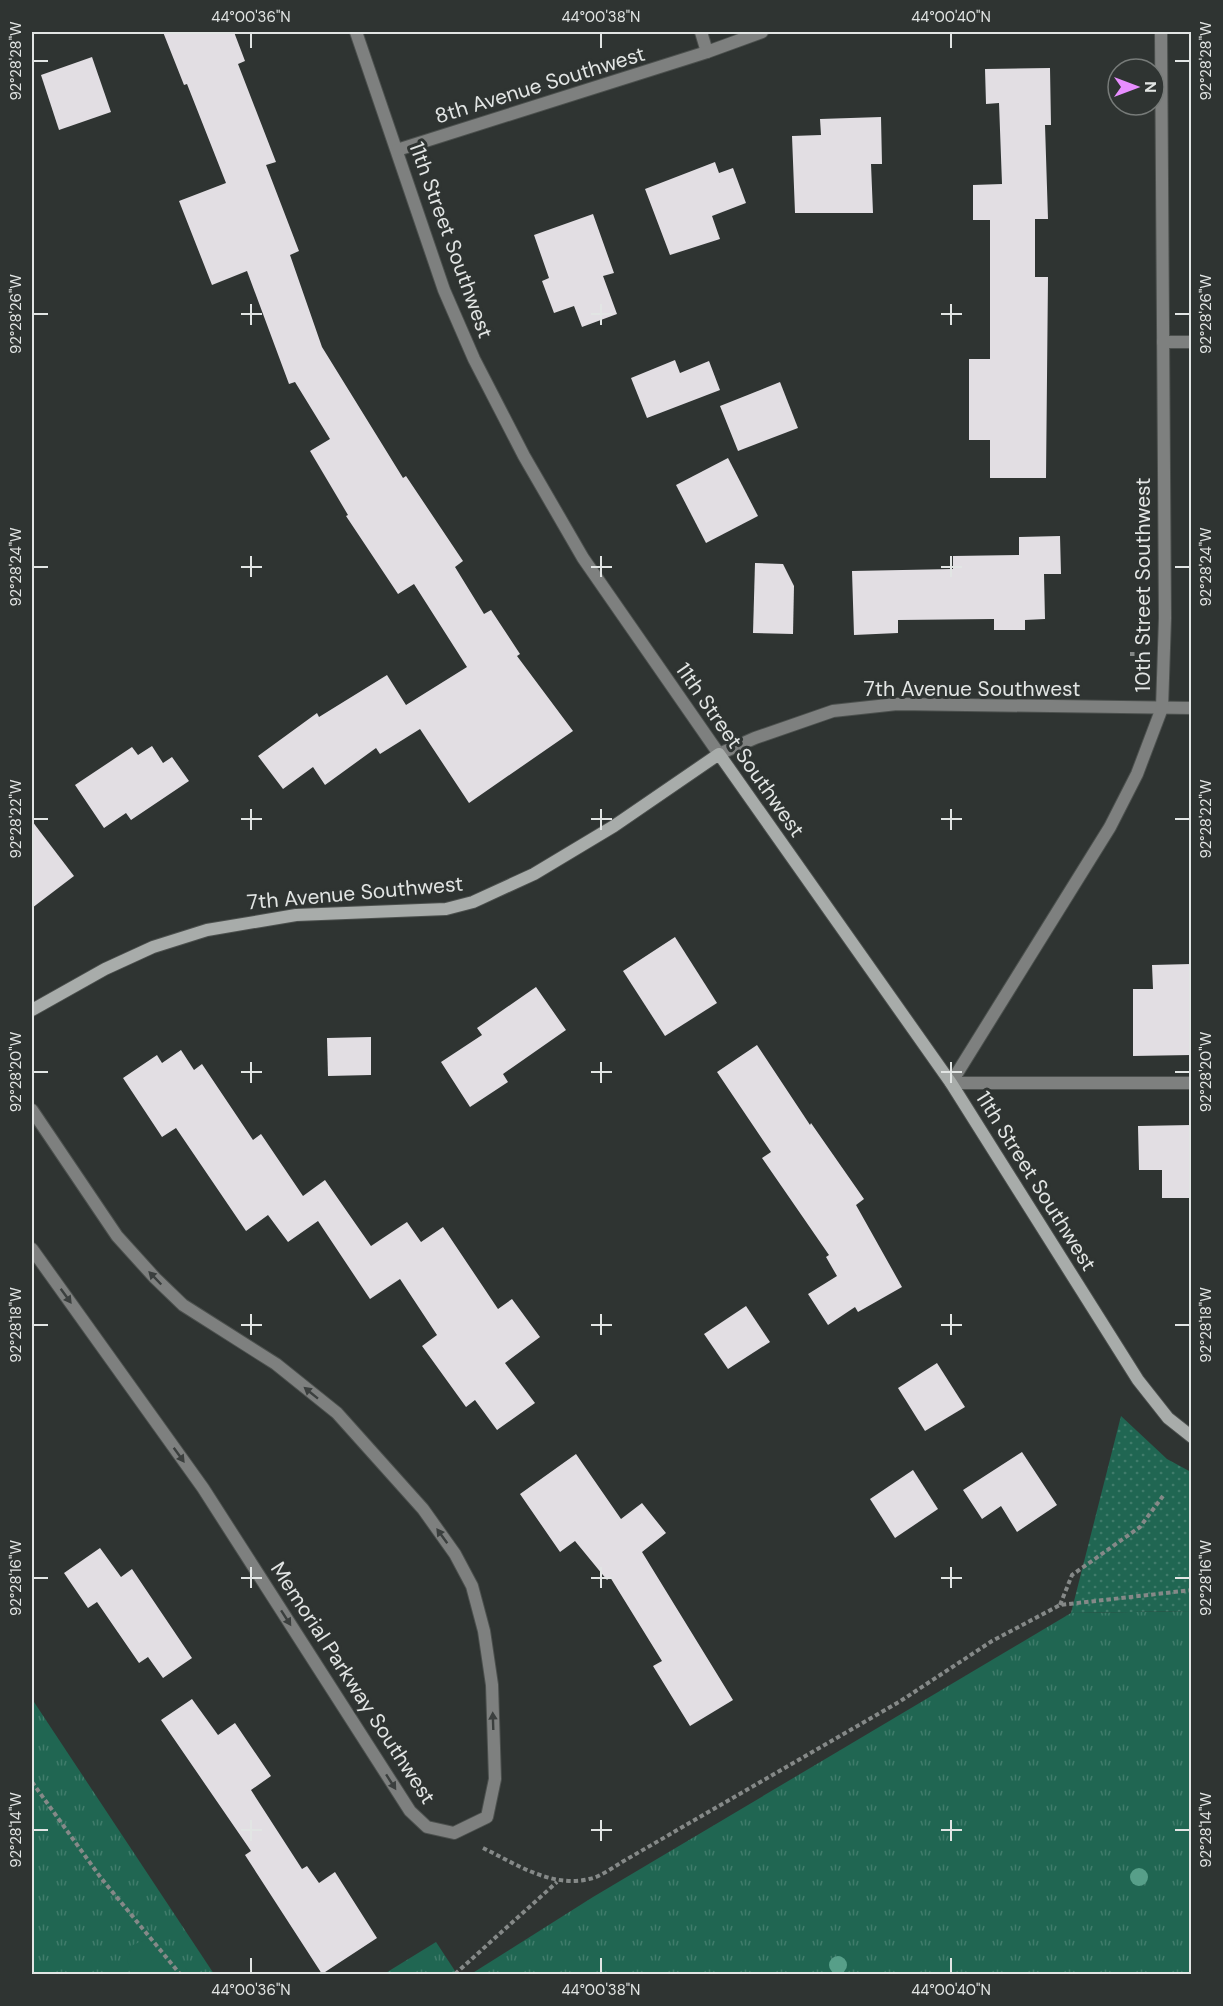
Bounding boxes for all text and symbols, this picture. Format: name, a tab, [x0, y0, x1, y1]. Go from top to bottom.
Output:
text: 44°00'36"N	[211, 7, 291, 27]
text: 44°00'38"N	[562, 7, 640, 27]
text: 44°00'40"N	[911, 7, 991, 27]
text: 92°28'28"W	[6, 21, 26, 101]
text: 92°28'28"W	[1196, 21, 1216, 101]
street label: 8th Avenue Southwest	[431, 40, 649, 130]
north arrow	[1106, 57, 1166, 117]
text: N	[1140, 81, 1161, 93]
street label: 11th Street Southwest	[402, 138, 500, 342]
text: 92°28'26"W	[6, 274, 26, 354]
text: 92°28'26"W	[1196, 274, 1216, 354]
street label: 10th Street Southwest	[1129, 478, 1157, 692]
text: 92°28'24"W	[6, 527, 26, 607]
text: 92°28'24"W	[1196, 527, 1216, 607]
street label: 11th Street Southwest	[669, 657, 811, 843]
street label: 7th Avenue Southwest	[864, 675, 1080, 703]
text: 92°28'22"W	[6, 779, 26, 859]
text: 92°28'22"W	[1196, 779, 1216, 859]
street label: 7th Avenue Southwest	[246, 870, 464, 916]
text: 92°28'20"W	[6, 1031, 26, 1112]
text: 92°28'20"W	[1196, 1031, 1216, 1112]
street label: 11th Street Southwest	[969, 1086, 1103, 1276]
one-way arrow	[148, 1271, 162, 1285]
text: 92°28'18"W	[6, 1287, 26, 1363]
text: 92°28'18"W	[1196, 1287, 1216, 1363]
one-way arrow	[60, 1288, 72, 1304]
one-way arrow	[303, 1386, 319, 1399]
one-way arrow	[173, 1447, 185, 1462]
one-way arrow	[436, 1529, 448, 1545]
text: 92°28'16"W	[6, 1540, 26, 1616]
text: 92°28'16"W	[1196, 1540, 1216, 1616]
street label: Memorial Parkway Southwest	[264, 1556, 442, 1810]
one-way arrow	[281, 1610, 292, 1626]
one-way arrow	[488, 1711, 498, 1730]
one-way arrow	[386, 1774, 397, 1790]
text: 92°28'14"W	[6, 1792, 26, 1868]
text: 92°28'14"W	[1196, 1792, 1216, 1868]
text: 44°00'36"N	[211, 1980, 291, 2000]
text: 44°00'38"N	[562, 1980, 640, 2000]
text: 44°00'40"N	[911, 1980, 991, 2000]

